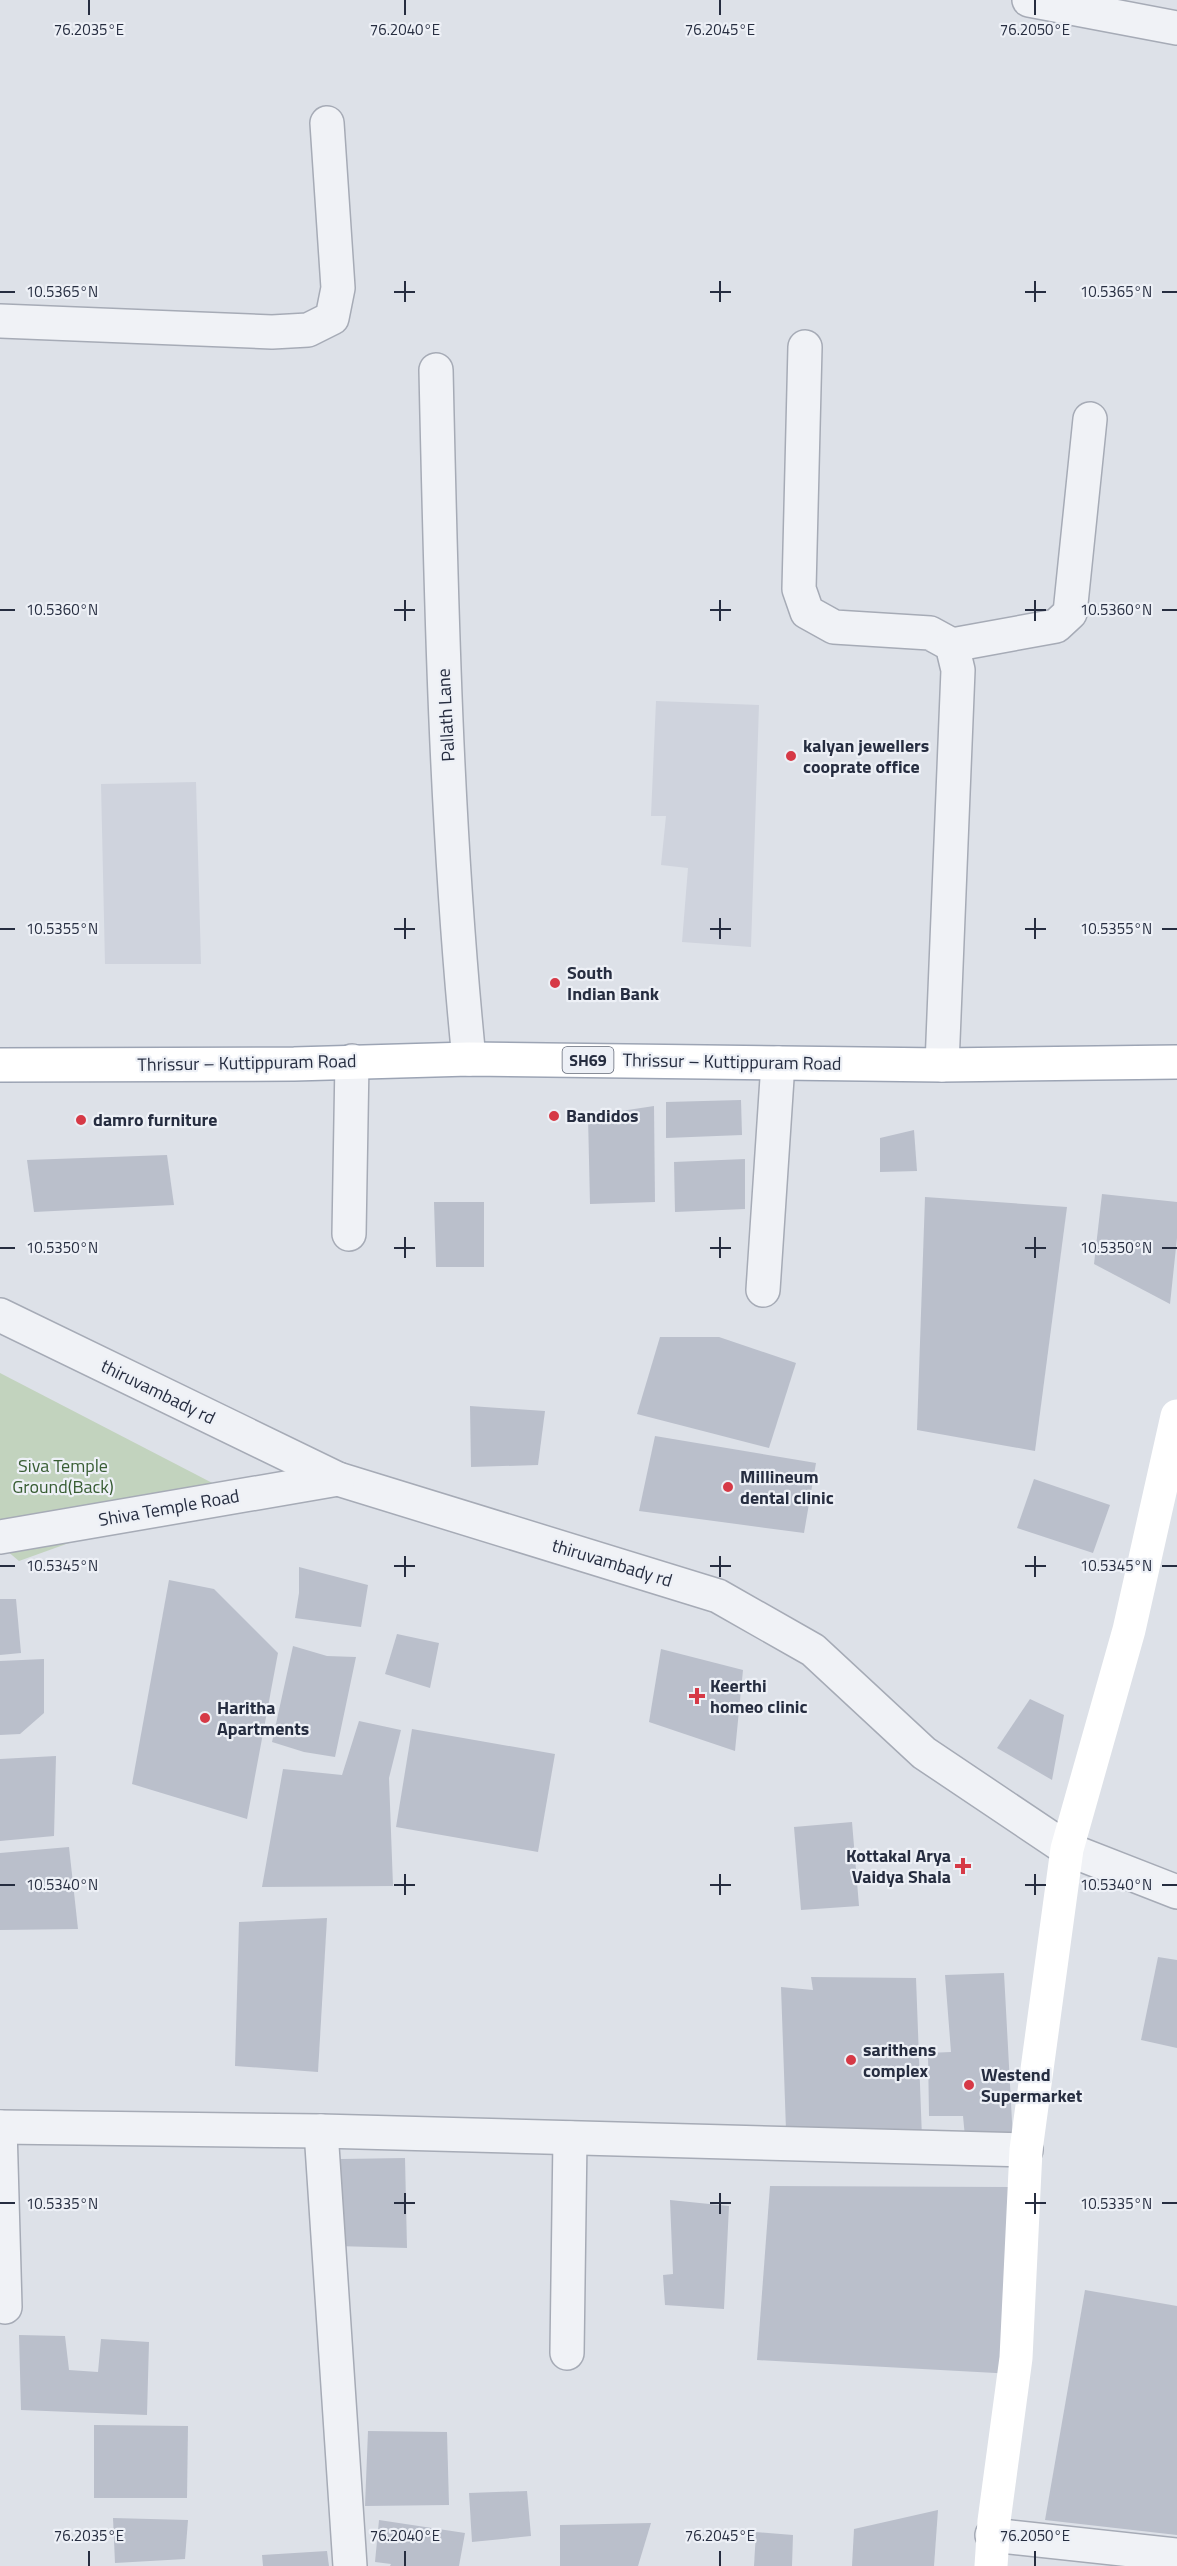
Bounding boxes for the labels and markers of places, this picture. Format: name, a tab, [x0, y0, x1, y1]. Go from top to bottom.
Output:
place label: kalyan jewellers cooprate office	[803, 732, 929, 780]
marker: kalyan jewellers cooprate office	[784, 749, 798, 763]
place label: South Indian Bank	[567, 959, 660, 1007]
marker: South Indian Bank	[548, 976, 562, 990]
place label: Bandidos	[566, 1102, 639, 1129]
place label: damro furniture	[93, 1106, 217, 1133]
marker: Bandidos	[547, 1109, 561, 1123]
marker: damro furniture	[74, 1113, 88, 1127]
place label: Millineum dental clinic	[740, 1463, 834, 1511]
marker: Millineum dental clinic	[721, 1480, 735, 1494]
place label: Keerthi homeo clinic	[710, 1672, 808, 1720]
marker: Keerthi homeo clinic	[688, 1687, 706, 1705]
place label: Haritha Apartments	[217, 1694, 309, 1742]
marker: Haritha Apartments	[198, 1711, 212, 1725]
place label: Kottakal Arya Vaidya Shala	[846, 1842, 951, 1890]
marker: Kottakal Arya Vaidya Shala	[956, 1859, 970, 1873]
place label: sarithens complex	[863, 2036, 936, 2084]
marker: sarithens complex	[844, 2053, 858, 2067]
place label: Westend Supermarket	[981, 2061, 1083, 2109]
marker: Westend Supermarket	[962, 2078, 976, 2092]

